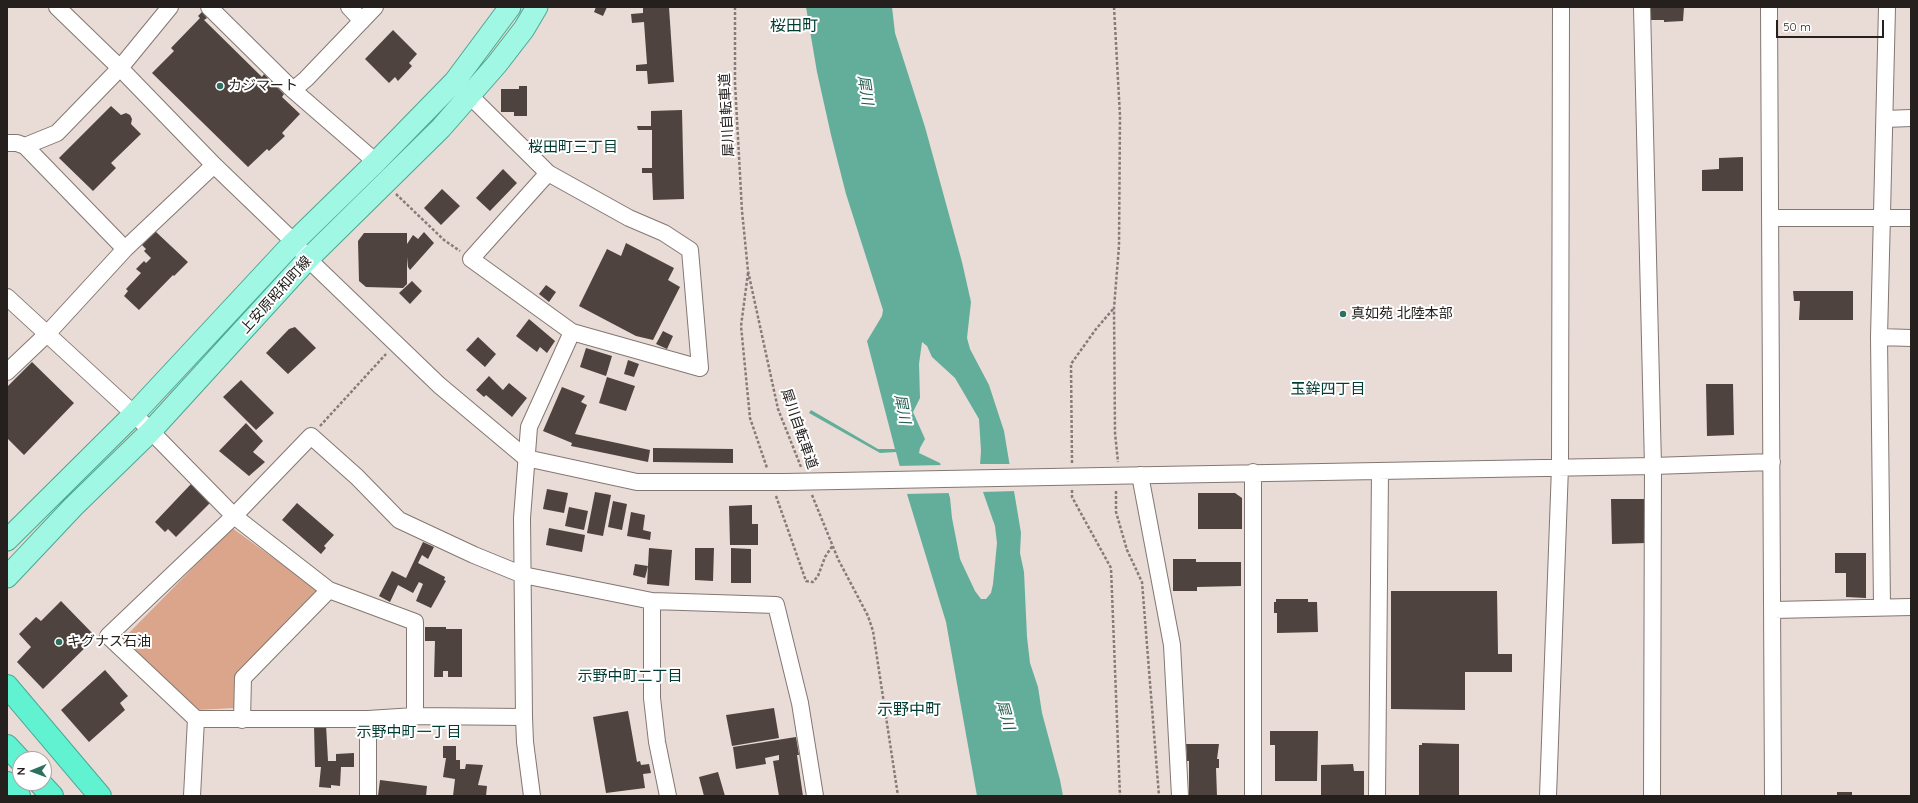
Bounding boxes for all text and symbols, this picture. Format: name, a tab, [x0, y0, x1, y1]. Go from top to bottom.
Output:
scale bar	[1778, 12, 1886, 38]
district label: 桜田町	[770, 16, 818, 36]
text: 50 m	[1783, 19, 1811, 34]
street label: 犀川自転車道	[716, 73, 738, 157]
water label: 犀川	[854, 74, 876, 106]
place label: カジマート	[228, 78, 298, 94]
marker: カジマート	[215, 81, 225, 91]
district label: 桜田町三丁目	[528, 138, 618, 156]
street label: 上安原昭和町線	[237, 253, 315, 337]
place label: 真如苑 北陸本部	[1351, 306, 1453, 322]
marker: 真如苑 北陸本部	[1338, 309, 1348, 319]
district label: 玉鉾四丁目	[1291, 380, 1365, 398]
street label: 犀川自転車道	[777, 387, 821, 471]
water label: 犀川	[890, 393, 914, 425]
place label: キグナス石油	[67, 634, 151, 650]
marker: キグナス石油	[54, 637, 64, 647]
district label: 示野中町二丁目	[578, 667, 682, 685]
water label: 犀川	[992, 698, 1018, 732]
district label: 示野中町	[877, 700, 941, 720]
district label: 示野中町一丁目	[357, 723, 461, 741]
north arrow	[12, 751, 52, 791]
text: N	[14, 767, 28, 775]

